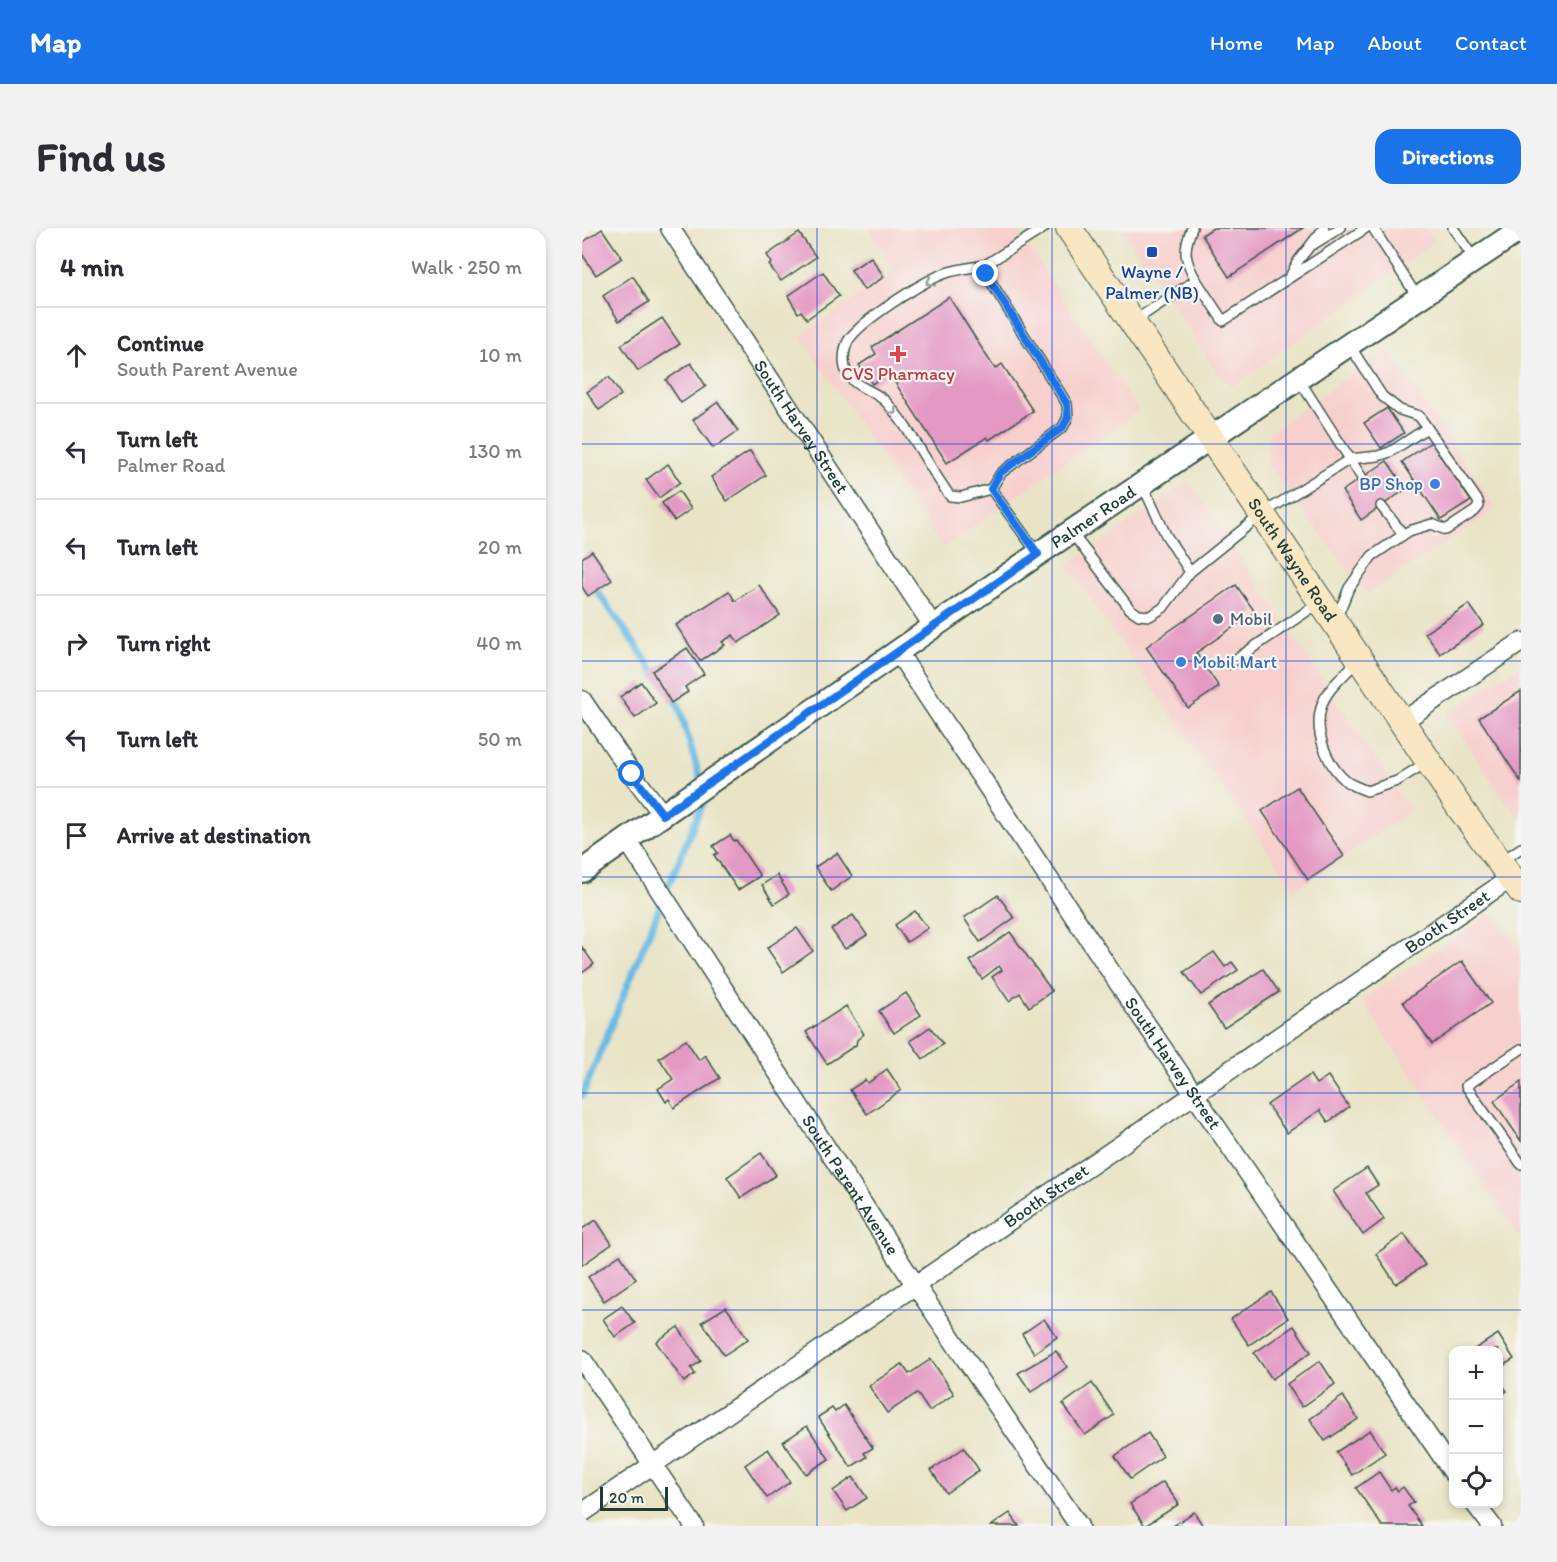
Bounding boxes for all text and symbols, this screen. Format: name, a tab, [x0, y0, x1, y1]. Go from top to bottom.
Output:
text: Map	[30, 25, 81, 59]
text: Home	[1210, 30, 1263, 55]
text: Map	[1296, 30, 1335, 55]
text: About	[1368, 30, 1422, 55]
text: Contact	[1455, 30, 1527, 55]
button: Directions	[1375, 129, 1521, 184]
text: Find us	[36, 131, 166, 182]
marker: Wayne / Palmer (NB)	[1145, 245, 1159, 259]
text: 4 min	[60, 251, 124, 283]
text: Walk · 250 m	[411, 255, 522, 279]
route end	[972, 260, 998, 286]
place label: Wayne / Palmer (NB)	[1105, 261, 1199, 304]
one-way arrow	[925, 275, 936, 286]
text: Continue	[117, 330, 204, 357]
icon: ahead	[60, 339, 93, 372]
text: 10 m	[479, 343, 522, 367]
marker: CVS Pharmacy	[891, 347, 905, 361]
street label: South Harvey Street	[749, 356, 853, 498]
text: South Parent Avenue	[117, 357, 298, 381]
place label: CVS Pharmacy	[841, 363, 955, 385]
one-way arrow	[885, 404, 896, 415]
text: Turn left	[117, 426, 198, 453]
icon: left	[60, 435, 93, 468]
text: 130 m	[468, 439, 522, 463]
text: Palmer Road	[117, 453, 226, 477]
place label: BP Shop	[1359, 473, 1423, 495]
marker: BP Shop	[1428, 477, 1442, 491]
street label: Palmer Road	[1047, 480, 1140, 553]
street label: South Wayne Road	[1243, 494, 1342, 626]
icon: left	[60, 531, 93, 564]
text: Turn left	[117, 534, 198, 561]
text: 20 m	[478, 535, 522, 559]
place label: Mobil	[1230, 608, 1272, 630]
marker: Mobil	[1211, 612, 1225, 626]
icon: right	[60, 627, 93, 660]
text: Turn right	[117, 630, 211, 657]
text: 40 m	[476, 631, 522, 655]
place label: Mobil Mart	[1193, 651, 1277, 673]
marker: Mobil Mart	[1174, 655, 1188, 669]
icon: left	[60, 723, 93, 756]
text: Turn left	[117, 726, 198, 753]
text: 50 m	[478, 727, 522, 751]
route start	[618, 760, 644, 786]
icon: arrive	[60, 819, 93, 852]
text: Arrive at destination	[117, 822, 311, 849]
street label: Booth Street	[1401, 885, 1494, 958]
street label: South Harvey Street	[1120, 993, 1226, 1134]
street label: South Parent Avenue	[797, 1111, 904, 1259]
street label: Booth Street	[999, 1159, 1093, 1233]
map controls	[1449, 1346, 1503, 1508]
button: +	[1449, 1346, 1503, 1400]
button: −	[1449, 1400, 1503, 1454]
button: locate	[1449, 1454, 1503, 1508]
scale bar	[600, 1484, 668, 1512]
text: 20 m	[609, 1488, 644, 1507]

